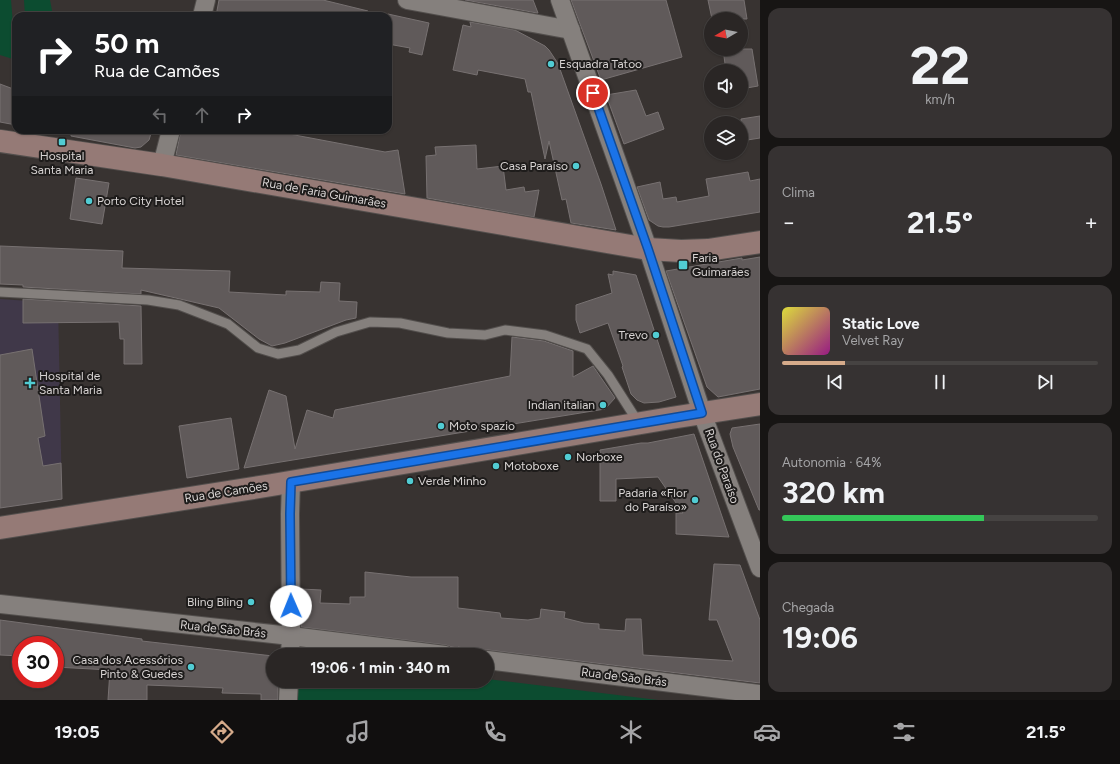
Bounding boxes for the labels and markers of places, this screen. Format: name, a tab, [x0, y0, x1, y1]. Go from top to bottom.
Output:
place label: Esquadra Tatoo	[559, 57, 642, 71]
marker: Esquadra Tatoo	[546, 59, 556, 69]
pin	[576, 76, 610, 110]
marker: Hospital Santa Maria	[57, 137, 67, 147]
place label: Hospital Santa Maria	[30, 149, 94, 177]
place label: Casa Paraíso	[500, 159, 568, 173]
marker: Casa Paraíso	[571, 161, 581, 171]
place label: Porto City Hotel	[97, 194, 184, 208]
marker: Porto City Hotel	[84, 196, 94, 206]
place label: Faria Guimarães	[692, 251, 750, 279]
marker: Faria Guimarães	[677, 259, 689, 271]
place label: Trevo	[618, 328, 648, 342]
marker: Trevo	[651, 330, 661, 340]
place label: Hospital de Santa Maria	[39, 369, 102, 397]
marker: Hospital de Santa Maria	[24, 377, 36, 389]
place label: Indian italian	[528, 398, 595, 412]
marker: Indian italian	[598, 400, 608, 410]
place label: Moto spazio	[449, 419, 515, 433]
marker: Moto spazio	[436, 421, 446, 431]
place label: Norboxe	[576, 450, 623, 464]
marker: Norboxe	[563, 452, 573, 462]
place label: Motoboxe	[504, 459, 559, 473]
marker: Motoboxe	[491, 461, 501, 471]
place label: Verde Minho	[418, 474, 486, 488]
marker: Verde Minho	[405, 476, 415, 486]
place label: Padaria «Flor do Paraíso»	[618, 486, 687, 514]
marker: Padaria «Flor do Paraíso»	[690, 495, 700, 505]
place label: Bling Bling	[187, 595, 243, 609]
marker: Bling Bling	[246, 597, 256, 607]
place label: Casa dos Acessórios Pinto & Guedes	[72, 653, 183, 681]
marker: Casa dos Acessórios Pinto & Guedes	[186, 662, 196, 672]

